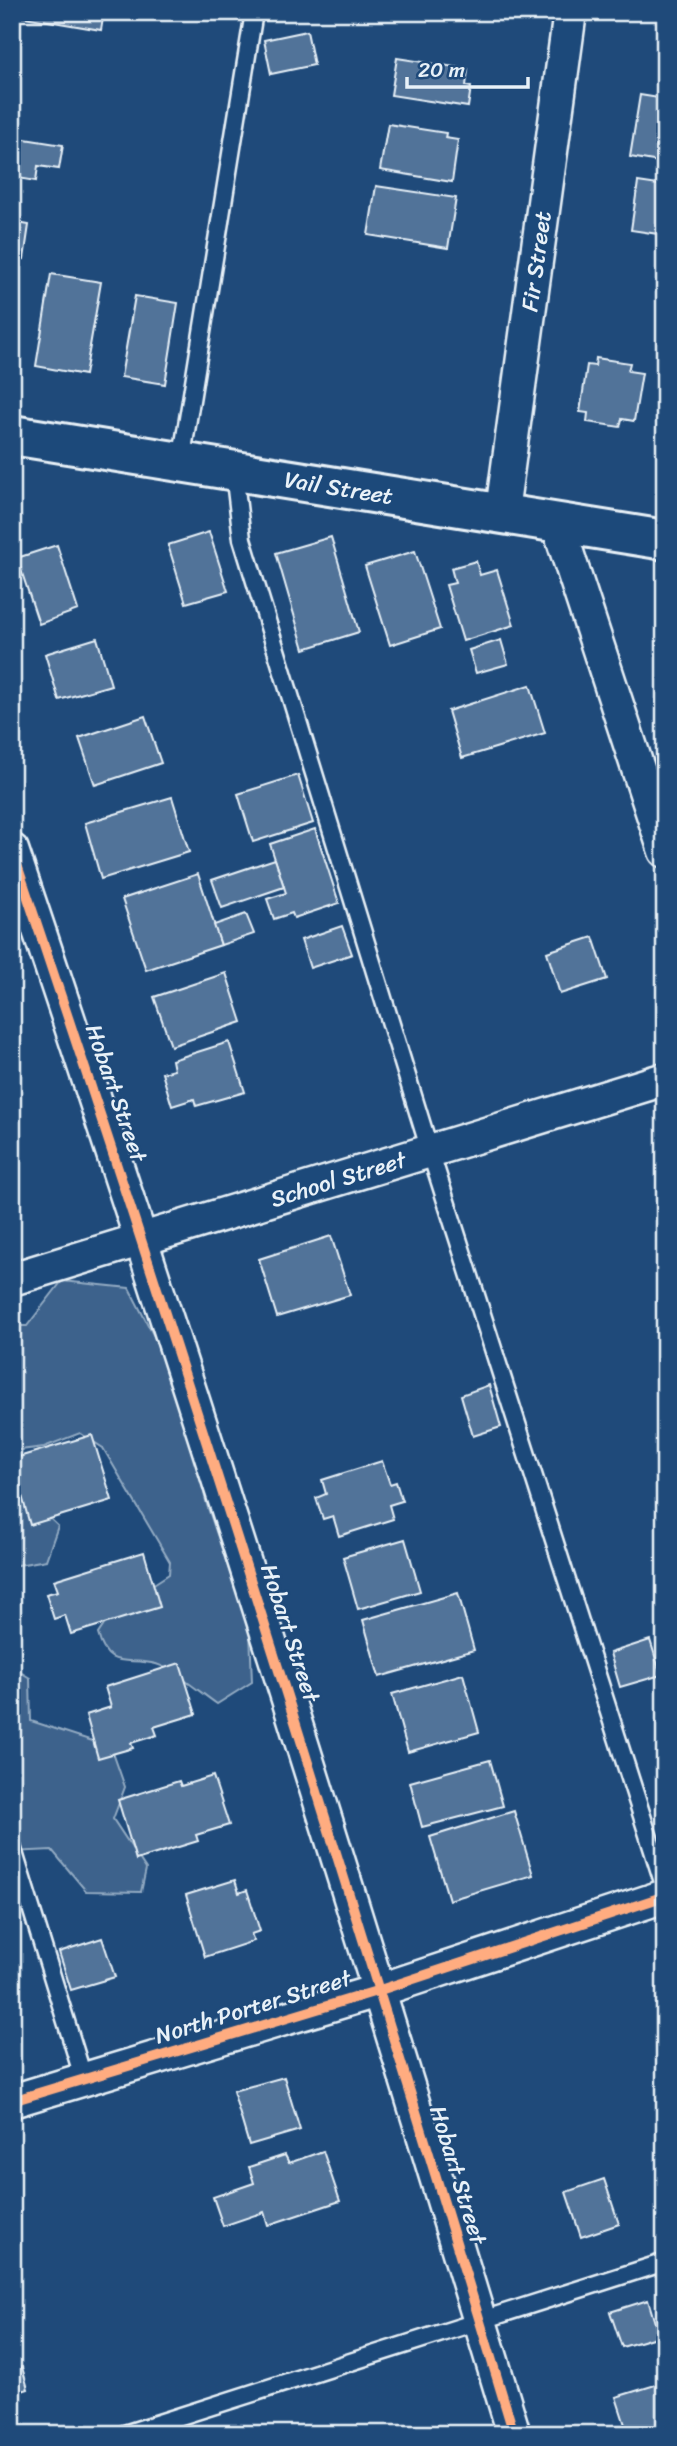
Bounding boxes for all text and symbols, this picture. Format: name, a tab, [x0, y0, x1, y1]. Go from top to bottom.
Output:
scale bar	[407, 46, 528, 90]
text: 20 m	[418, 51, 465, 89]
street label: Fir Street	[509, 208, 563, 314]
street label: Vail Street	[282, 459, 396, 516]
street label: Hobart Street	[73, 1018, 159, 1169]
street label: School Street	[265, 1139, 413, 1219]
street label: Hobart Street	[248, 1558, 332, 1709]
street label: North Porter Street	[150, 1957, 358, 2056]
street label: Hobart Street	[417, 2100, 499, 2251]

